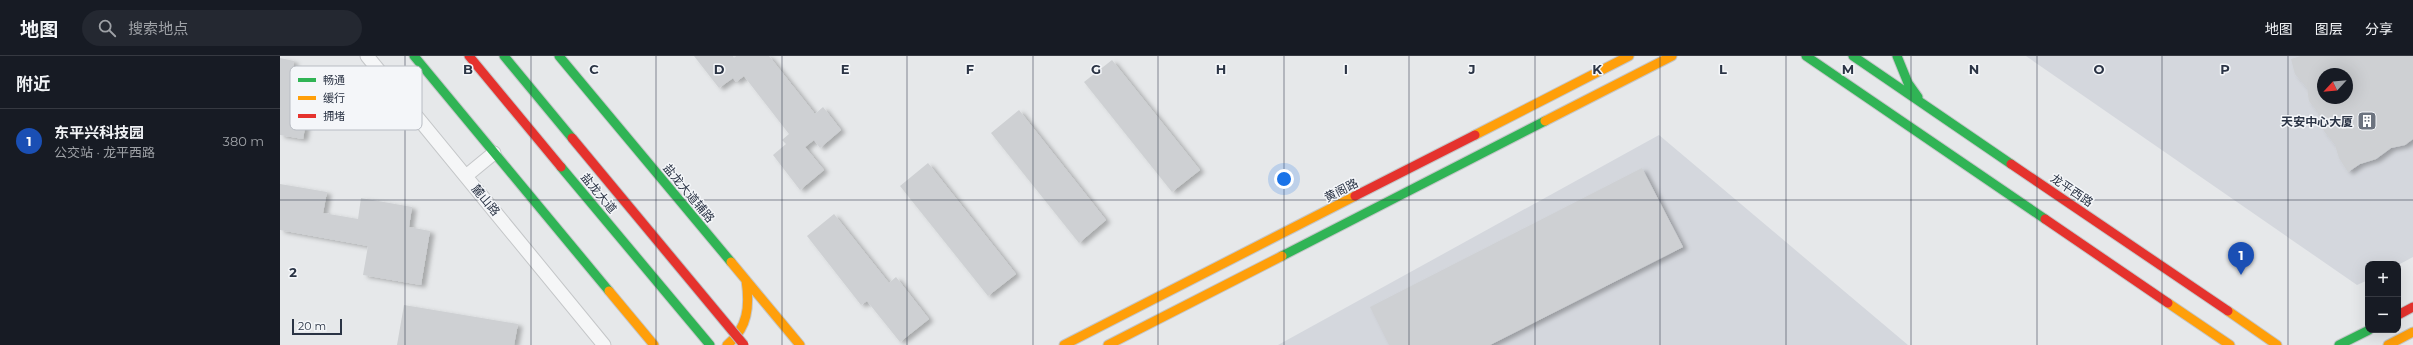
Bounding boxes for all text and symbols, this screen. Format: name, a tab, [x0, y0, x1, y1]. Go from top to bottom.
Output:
search box	[82, 10, 362, 46]
icon: search	[96, 17, 118, 39]
text: 地图	[20, 18, 58, 41]
text: 搜索地点	[128, 19, 188, 38]
text: 地图	[2265, 20, 2293, 38]
text: 图层	[2315, 20, 2343, 38]
text: 分享	[2365, 20, 2393, 38]
text: B	[463, 61, 473, 77]
text: C	[589, 61, 599, 77]
text: D	[714, 61, 725, 77]
text: E	[841, 61, 850, 77]
text: F	[966, 61, 974, 77]
text: G	[1091, 61, 1101, 77]
text: H	[1216, 61, 1226, 77]
text: I	[1344, 61, 1348, 77]
text: J	[1467, 61, 1476, 77]
text: K	[1592, 61, 1602, 77]
text: L	[1719, 61, 1727, 77]
text: M	[1842, 61, 1854, 77]
text: N	[1969, 61, 1979, 77]
text: O	[2094, 61, 2105, 77]
text: P	[2220, 61, 2230, 77]
legend	[290, 66, 422, 130]
north arrow	[2317, 68, 2353, 104]
text: 畅通	[323, 73, 345, 87]
text: 附近	[16, 74, 50, 94]
text: 缓行	[323, 91, 345, 105]
text: 拥堵	[323, 109, 345, 123]
building icon: 天安中心大厦	[2356, 110, 2378, 132]
place label: 天安中心大厦	[2281, 114, 2353, 129]
text: 东平兴科技园	[54, 123, 144, 142]
text: 1	[26, 133, 32, 149]
text: 380 m	[223, 133, 264, 149]
text: 公交站 · 龙平西路	[54, 144, 155, 160]
street label: 盐龙大道辅路	[660, 161, 718, 225]
your location	[1274, 169, 1294, 189]
street label: 盐龙大道	[578, 170, 620, 216]
street label: 龙平西路	[2048, 170, 2096, 210]
street label: 黄阁路	[1322, 175, 1360, 205]
street label: 麓山路	[469, 181, 503, 219]
pin: 1	[2228, 242, 2254, 275]
map controls	[2365, 261, 2401, 333]
button: +	[2365, 261, 2401, 297]
text: 2	[289, 264, 297, 280]
button: −	[2365, 297, 2401, 333]
scale bar	[292, 317, 342, 336]
text: 20 m	[298, 319, 326, 333]

